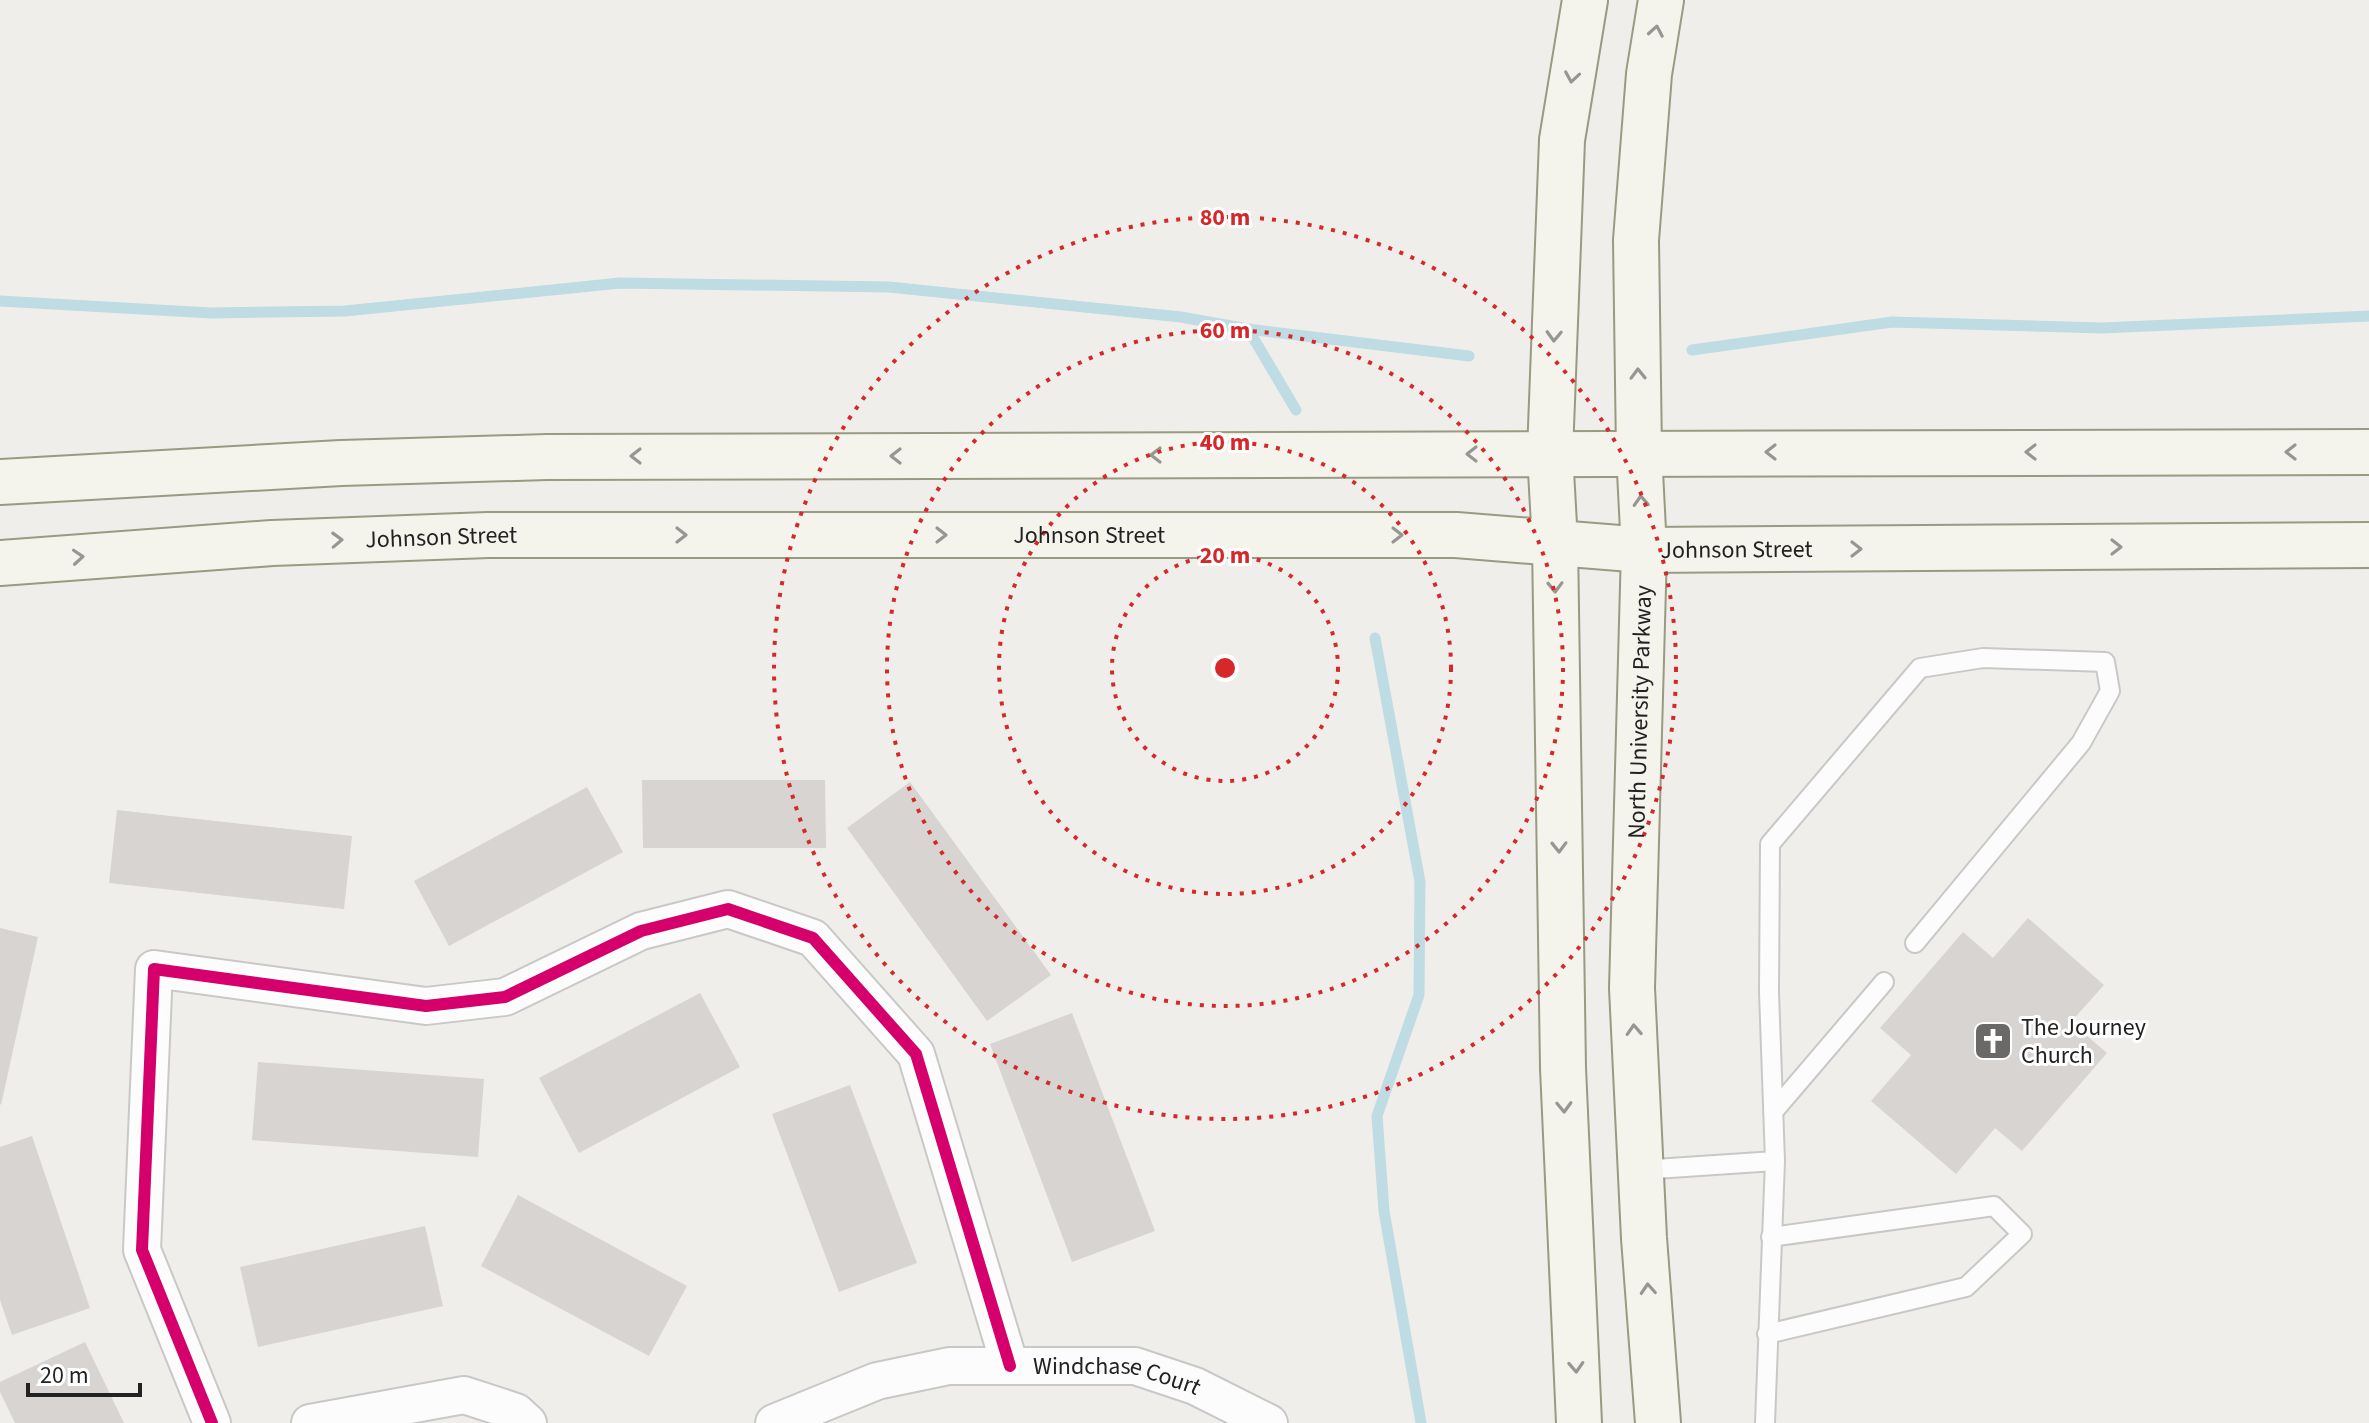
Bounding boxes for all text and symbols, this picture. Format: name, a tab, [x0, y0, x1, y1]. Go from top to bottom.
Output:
one-way arrow	[1647, 24, 1664, 38]
one-way arrow	[1565, 70, 1582, 84]
text: 80 m	[1200, 200, 1250, 235]
text: 60 m	[1200, 313, 1250, 348]
one-way arrow	[1545, 330, 1563, 343]
one-way arrow	[1629, 367, 1647, 380]
text: 40 m	[1200, 425, 1250, 460]
one-way arrow	[1764, 443, 1777, 461]
one-way arrow	[2024, 443, 2037, 461]
one-way arrow	[2284, 443, 2297, 461]
one-way arrow	[1465, 445, 1478, 463]
one-way arrow	[1149, 446, 1162, 464]
one-way arrow	[629, 447, 642, 465]
one-way arrow	[889, 447, 902, 465]
one-way arrow	[1633, 494, 1650, 507]
street label: Johnson Street	[365, 518, 517, 558]
street label: Johnson Street	[1013, 518, 1165, 553]
one-way arrow	[675, 526, 688, 544]
one-way arrow	[935, 526, 948, 544]
one-way arrow	[1391, 526, 1404, 544]
one-way arrow	[331, 532, 344, 549]
street label: Johnson Street	[1660, 532, 1813, 568]
text: 20 m	[1200, 538, 1250, 573]
one-way arrow	[2110, 538, 2123, 556]
one-way arrow	[1850, 540, 1863, 558]
one-way arrow	[72, 549, 85, 566]
one-way arrow	[1546, 581, 1564, 594]
street label: North University Parkway	[1619, 584, 1661, 839]
centre of rings	[1211, 654, 1239, 682]
one-way arrow	[1550, 841, 1568, 854]
place label: The Journey Church	[2021, 1010, 2146, 1073]
church icon: The Journey Church	[1972, 1020, 2014, 1062]
one-way arrow	[1625, 1023, 1642, 1036]
one-way arrow	[1555, 1101, 1572, 1114]
one-way arrow	[1640, 1282, 1657, 1295]
scale bar	[28, 1347, 140, 1397]
street label: Windchase Court	[1033, 1348, 1207, 1404]
text: 20 m	[40, 1358, 89, 1393]
one-way arrow	[1567, 1361, 1584, 1374]

